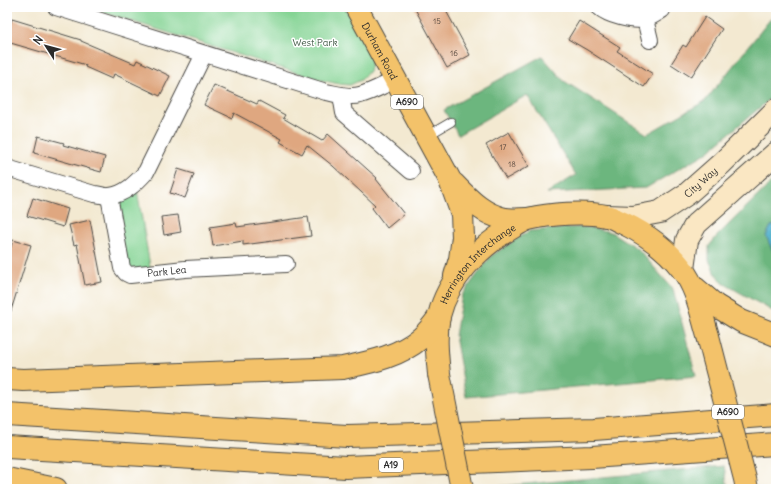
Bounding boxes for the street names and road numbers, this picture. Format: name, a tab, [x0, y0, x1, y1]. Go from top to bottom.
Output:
street label: Durham Road	[359, 20, 400, 82]
road number: A690	[391, 95, 423, 109]
street label: City Way	[681, 164, 720, 201]
street label: Herrington Interchange	[437, 221, 518, 306]
street label: Park Lea	[147, 263, 187, 280]
road number: A690	[712, 405, 744, 419]
road number: A19	[379, 458, 403, 472]

